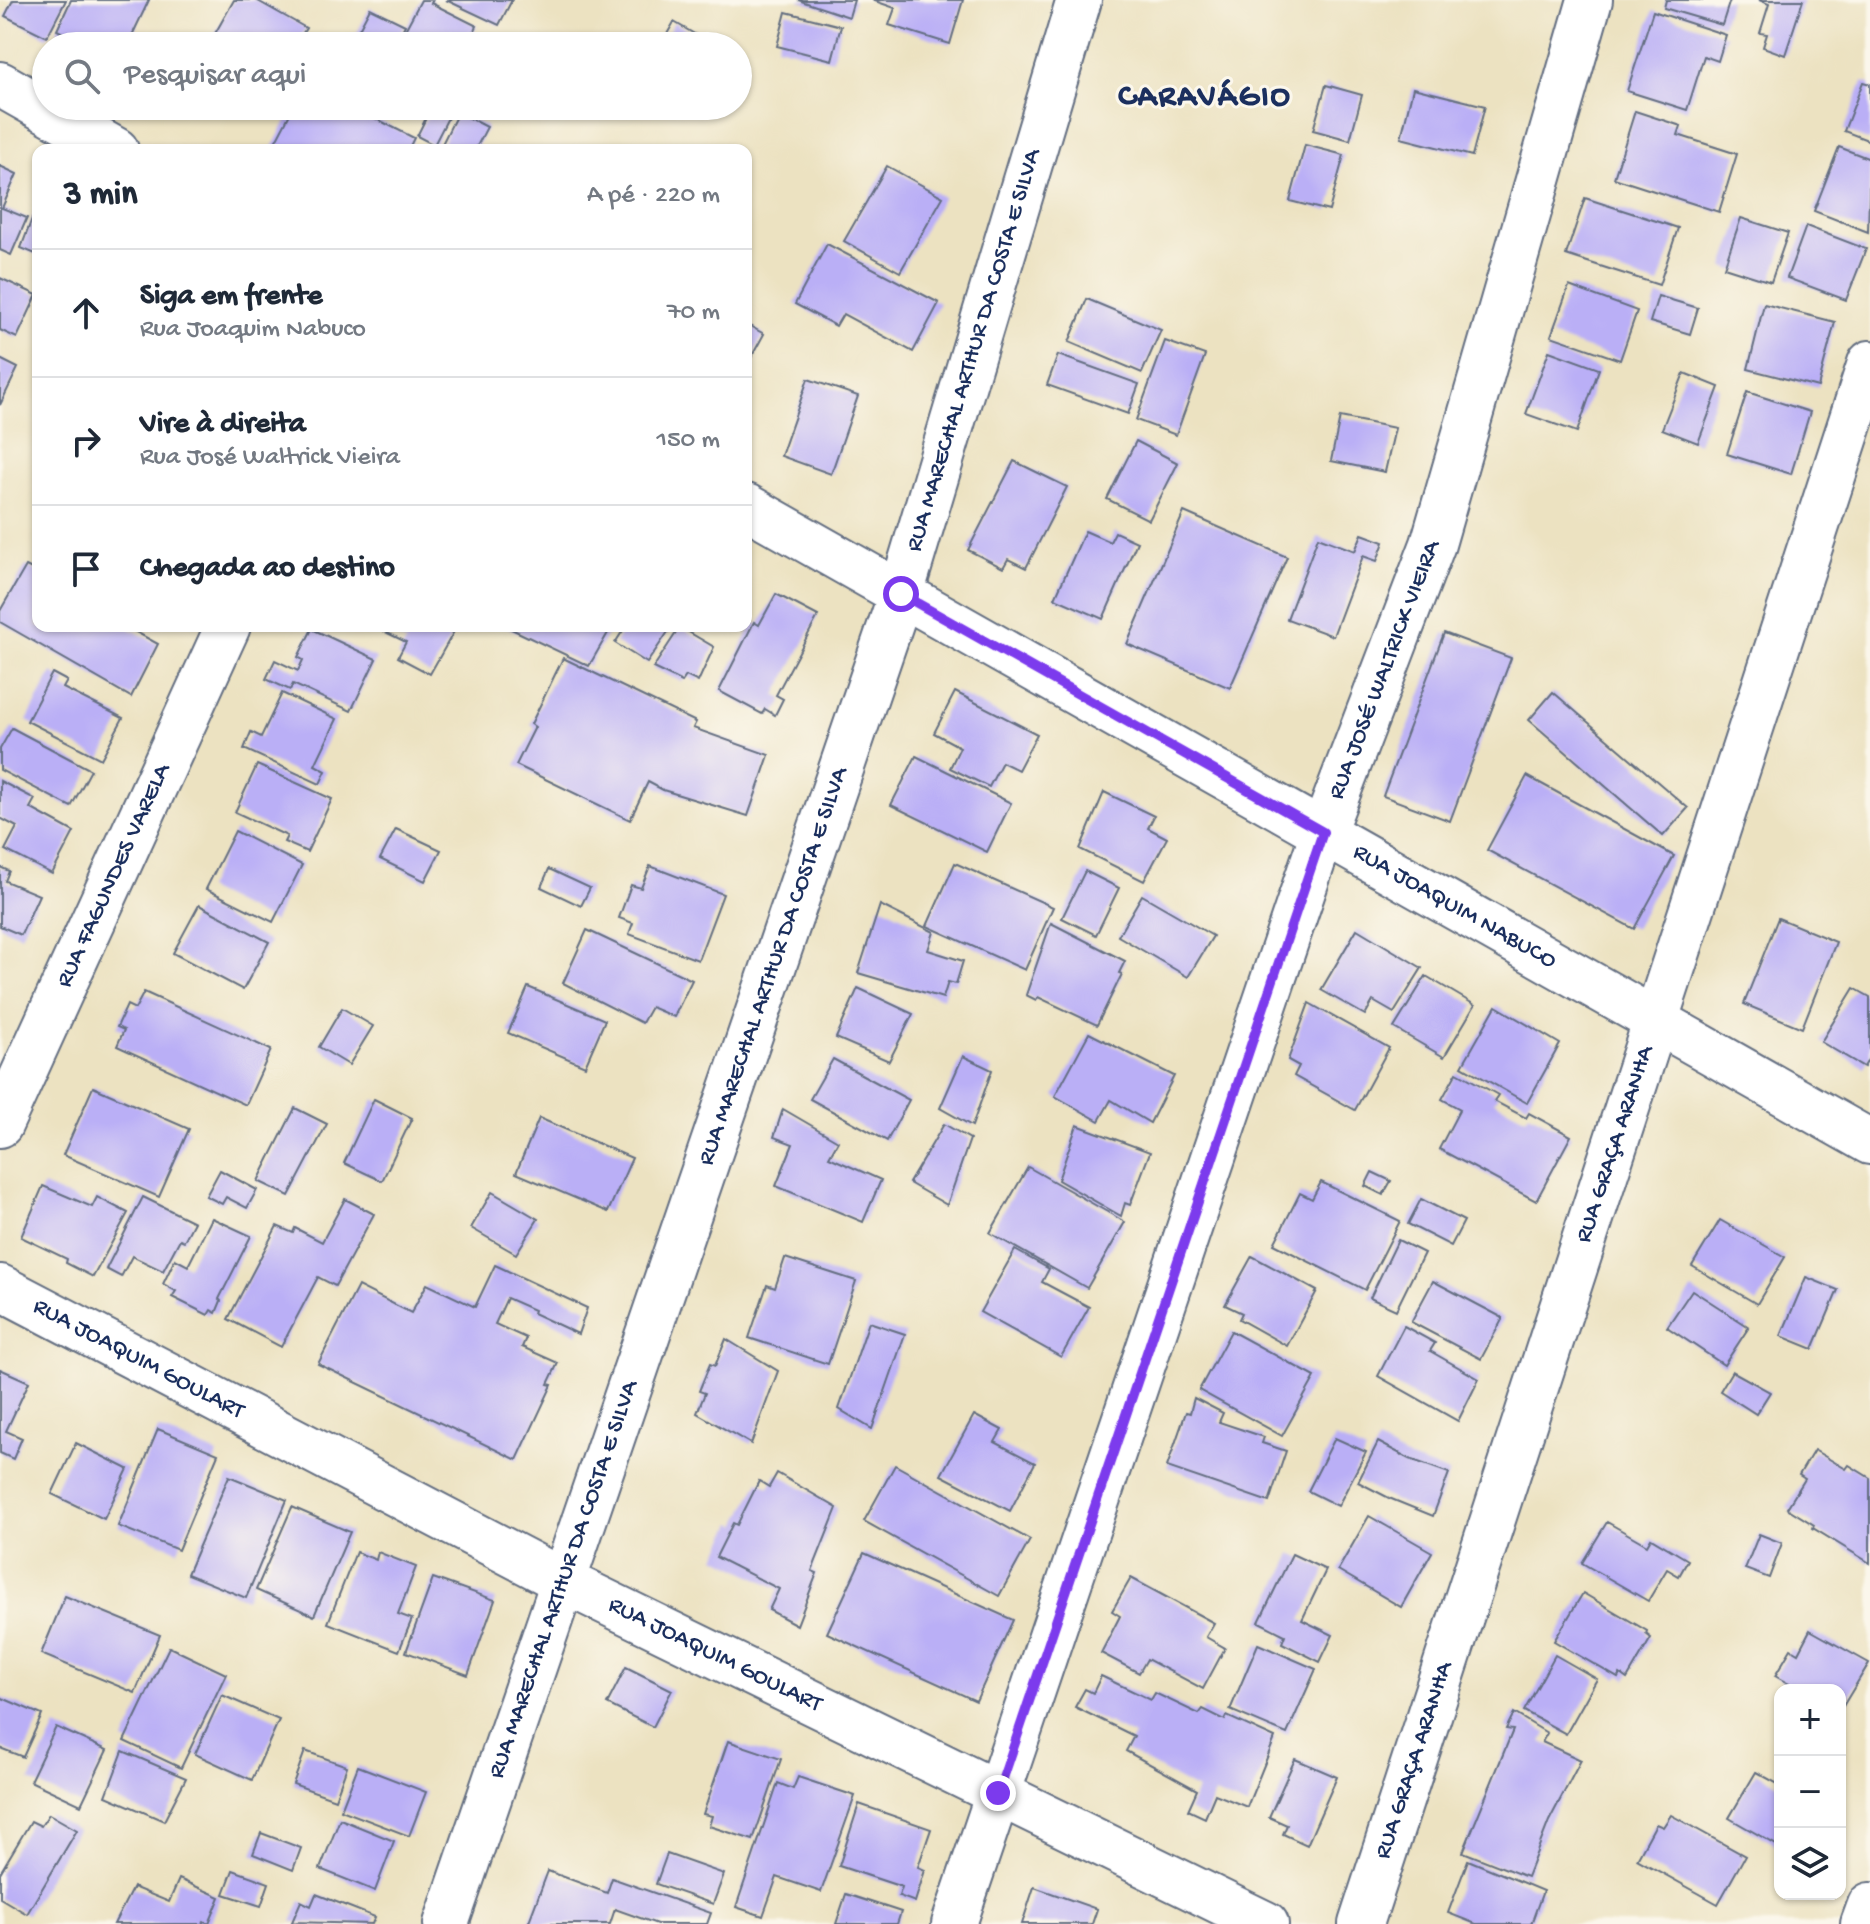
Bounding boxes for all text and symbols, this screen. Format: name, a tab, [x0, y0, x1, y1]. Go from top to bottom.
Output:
search box	[32, 32, 752, 120]
icon: search	[60, 54, 104, 98]
text: Pesquisar aqui	[124, 59, 306, 94]
district label: CARAVÁGIO	[1118, 78, 1292, 117]
street label: RUA MARECHAL ARTHUR DA COSTA E SILVA	[900, 144, 1049, 555]
text: 3 min	[64, 176, 137, 216]
text: A pé · 220 m	[587, 181, 720, 212]
text: Siga em frente	[140, 280, 322, 315]
icon: ahead	[64, 291, 108, 335]
text: 70 m	[667, 298, 720, 329]
text: Rua Joaquim Nabuco	[140, 315, 366, 346]
text: Vire à direita	[140, 408, 306, 443]
icon: right	[64, 419, 108, 463]
text: 150 m	[656, 426, 720, 457]
text: Rua José Waltrick Vieira	[140, 443, 400, 474]
street label: RUA JOSÉ WALTRICK VIEIRA	[1322, 535, 1448, 804]
icon: arrive	[64, 547, 108, 591]
text: Chegada ao destino	[140, 552, 395, 587]
route start	[883, 576, 919, 612]
street label: RUA FAGUNDES VARELA	[50, 758, 178, 992]
street label: RUA MARECHAL ARTHUR DA COSTA E SILVA	[692, 762, 856, 1169]
street label: RUA JOAQUIM NABUCO	[1348, 838, 1561, 976]
street label: RUA GRAÇA ARANHA	[1570, 1040, 1661, 1247]
street label: RUA JOAQUIM GOULART	[28, 1292, 250, 1427]
street label: RUA MARECHAL ARTHUR DA COSTA E SILVA	[482, 1375, 646, 1782]
street label: RUA JOAQUIM GOULART	[603, 1591, 828, 1720]
street label: RUA GRAÇA ARANHA	[1369, 1657, 1461, 1863]
map controls	[1774, 1684, 1846, 1900]
button: +	[1774, 1684, 1846, 1756]
button: −	[1774, 1756, 1846, 1828]
route end	[980, 1775, 1016, 1811]
button: layers	[1774, 1828, 1846, 1900]

